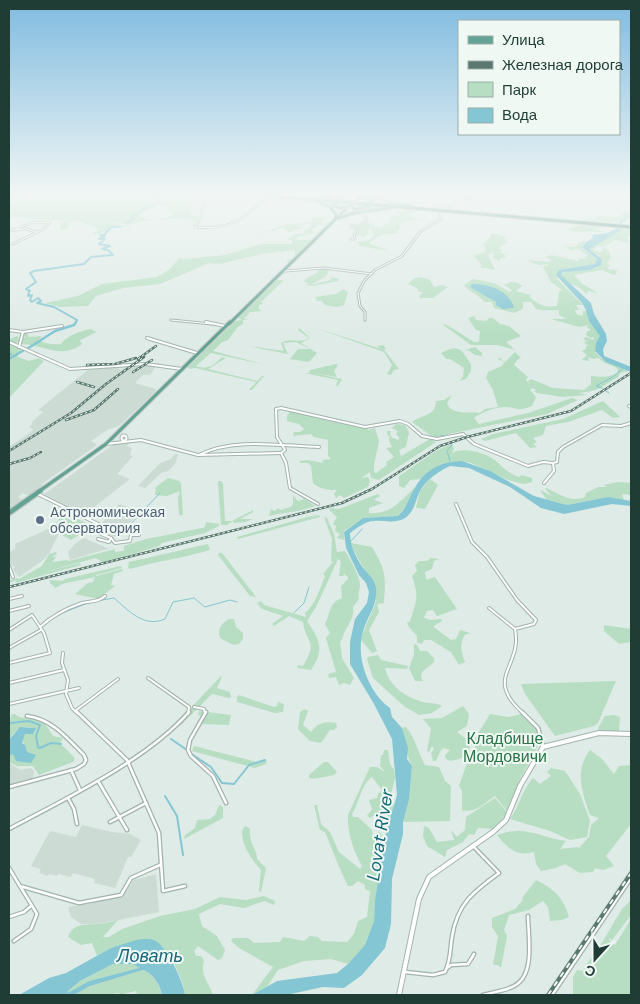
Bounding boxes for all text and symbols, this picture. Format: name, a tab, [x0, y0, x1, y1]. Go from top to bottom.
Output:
legend	[458, 20, 620, 135]
text: Улица	[502, 30, 545, 50]
text: Железная дорога	[502, 55, 624, 75]
text: Парк	[502, 80, 536, 100]
text: Вода	[502, 105, 538, 125]
place label: Aстрономическая обсерватория	[50, 503, 165, 537]
marker: Aстрономическая обсерватория	[34, 514, 46, 526]
park label: Кладбище Мордовичи	[463, 728, 547, 767]
water label: Lovat River	[361, 786, 399, 883]
north arrow	[570, 934, 620, 984]
water label: Ловать	[116, 944, 183, 968]
text: С	[582, 961, 598, 981]

